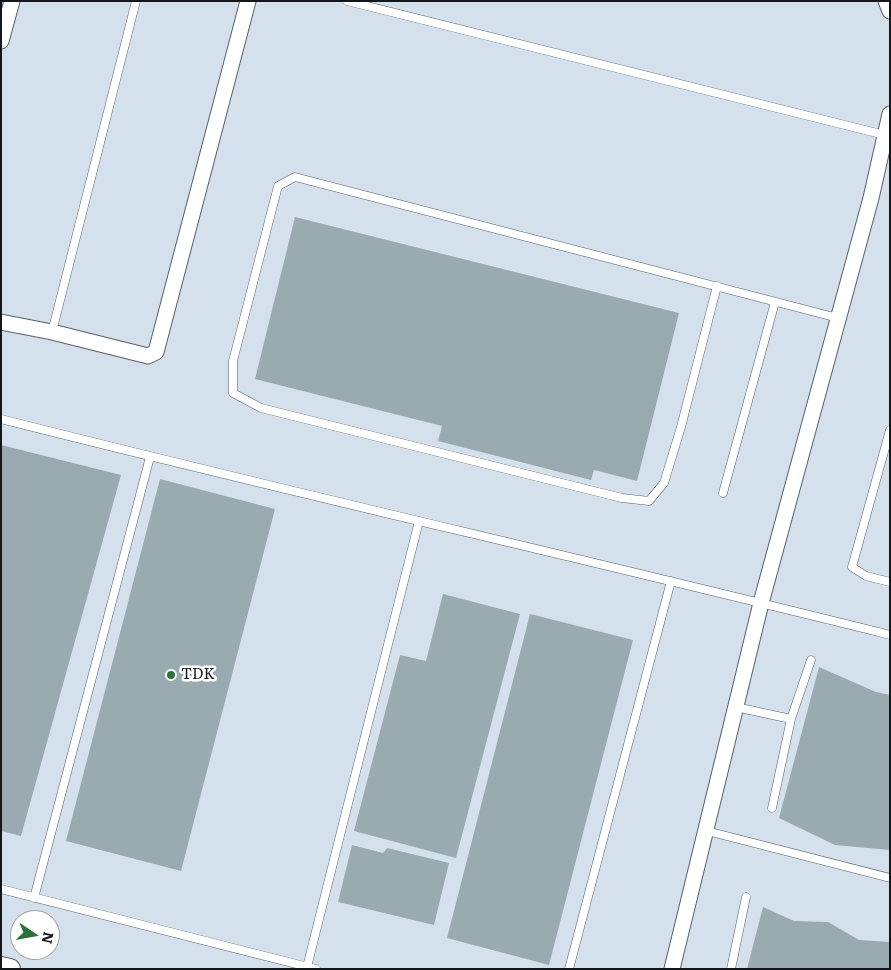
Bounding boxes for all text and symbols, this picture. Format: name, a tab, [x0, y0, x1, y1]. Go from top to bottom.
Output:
place label: TDK	[181, 666, 215, 684]
marker: TDK	[165, 669, 177, 681]
north arrow	[10, 910, 60, 960]
text: N	[38, 930, 60, 946]

